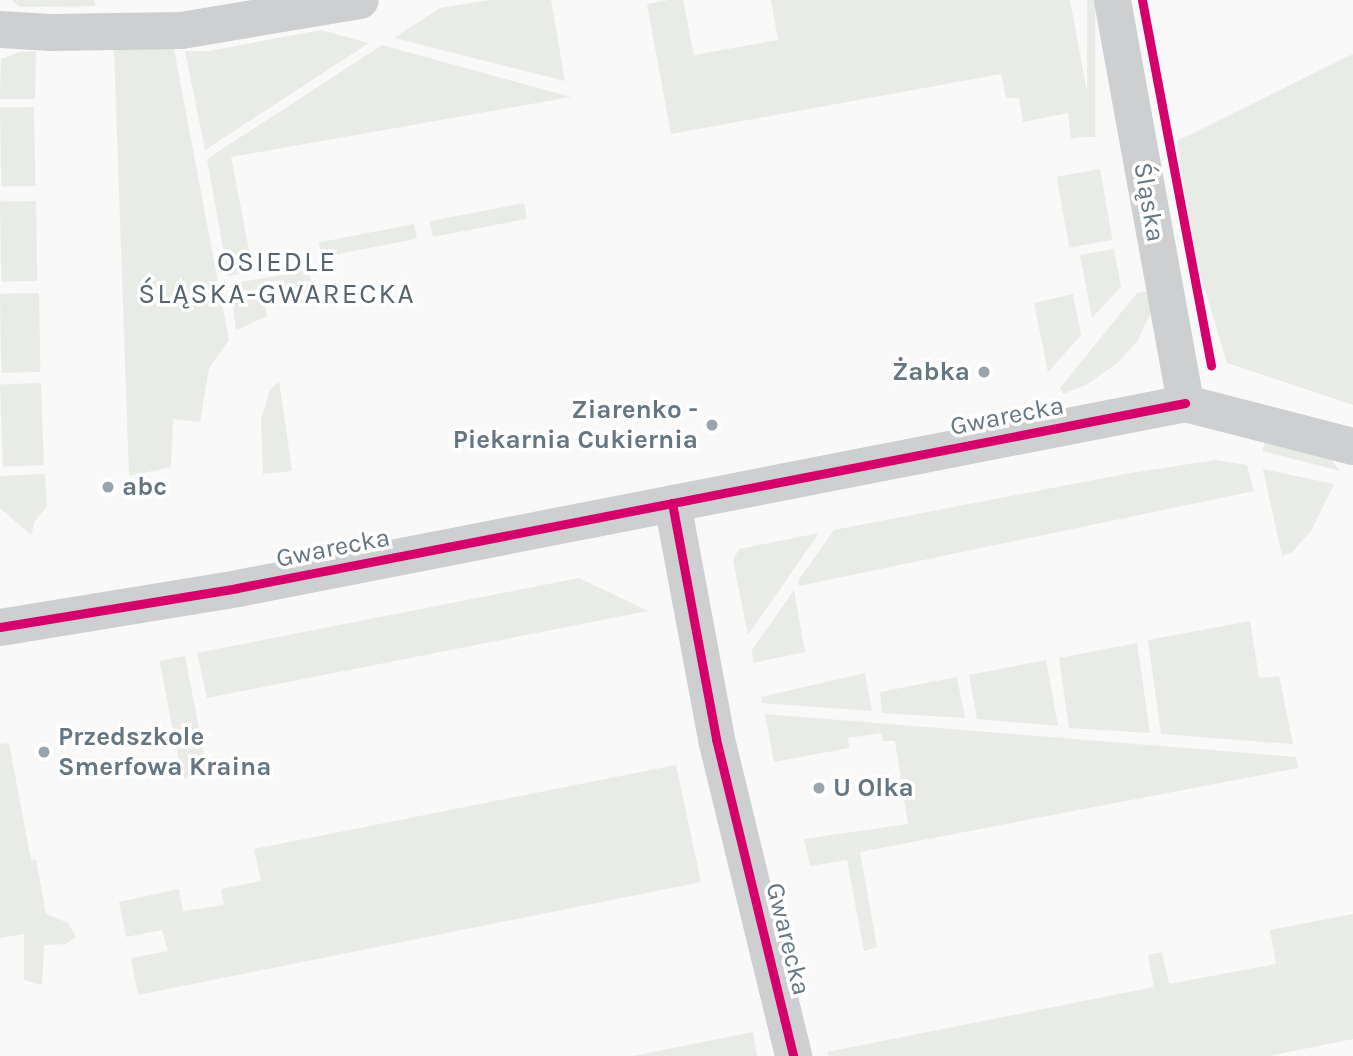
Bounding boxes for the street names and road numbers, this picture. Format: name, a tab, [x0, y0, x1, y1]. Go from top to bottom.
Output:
street label: Śląska	[1127, 160, 1171, 244]
street label: Gwarecka	[948, 390, 1066, 442]
street label: Gwarecka	[274, 522, 392, 574]
street label: Gwarecka	[759, 879, 817, 999]

